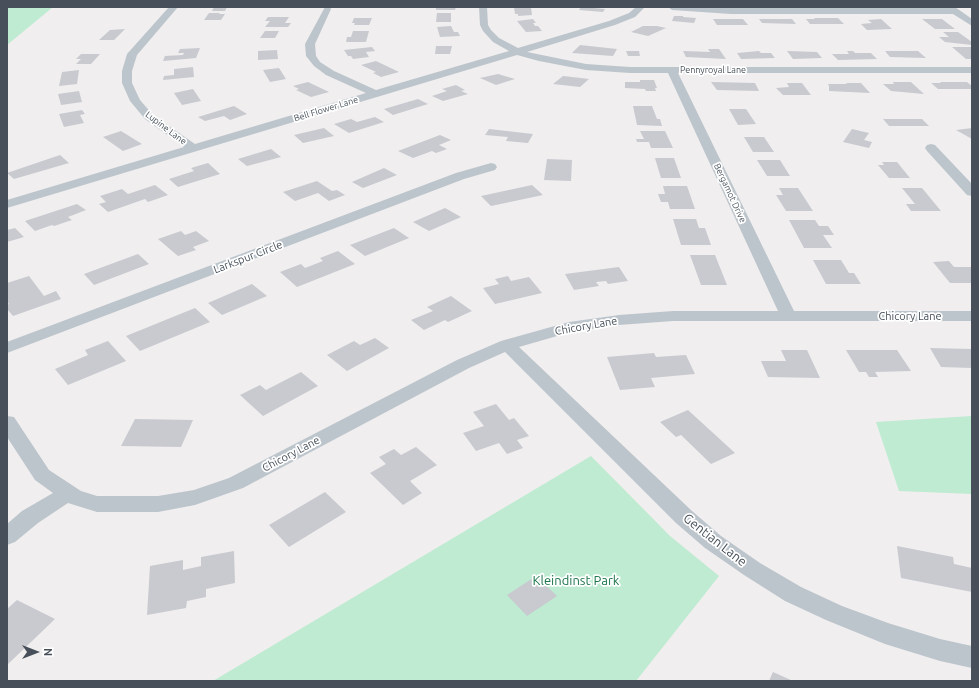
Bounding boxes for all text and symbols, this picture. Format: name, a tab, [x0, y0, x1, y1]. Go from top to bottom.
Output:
street label: Pennyroyal Lane	[680, 65, 746, 75]
street label: Bell Flower Lane	[293, 94, 359, 124]
street label: Lupine Lane	[143, 109, 189, 147]
street label: Bergamot Drive	[712, 162, 748, 224]
street label: Larkspur Circle	[212, 238, 284, 276]
street label: Chicory Lane	[878, 309, 942, 323]
street label: Chicory Lane	[554, 314, 618, 338]
street label: Chicory Lane	[260, 433, 322, 475]
street label: Gentian Lane	[680, 510, 750, 570]
park label: Kleindinst Park	[533, 573, 619, 589]
north arrow	[16, 632, 56, 672]
text: N	[42, 648, 54, 656]

